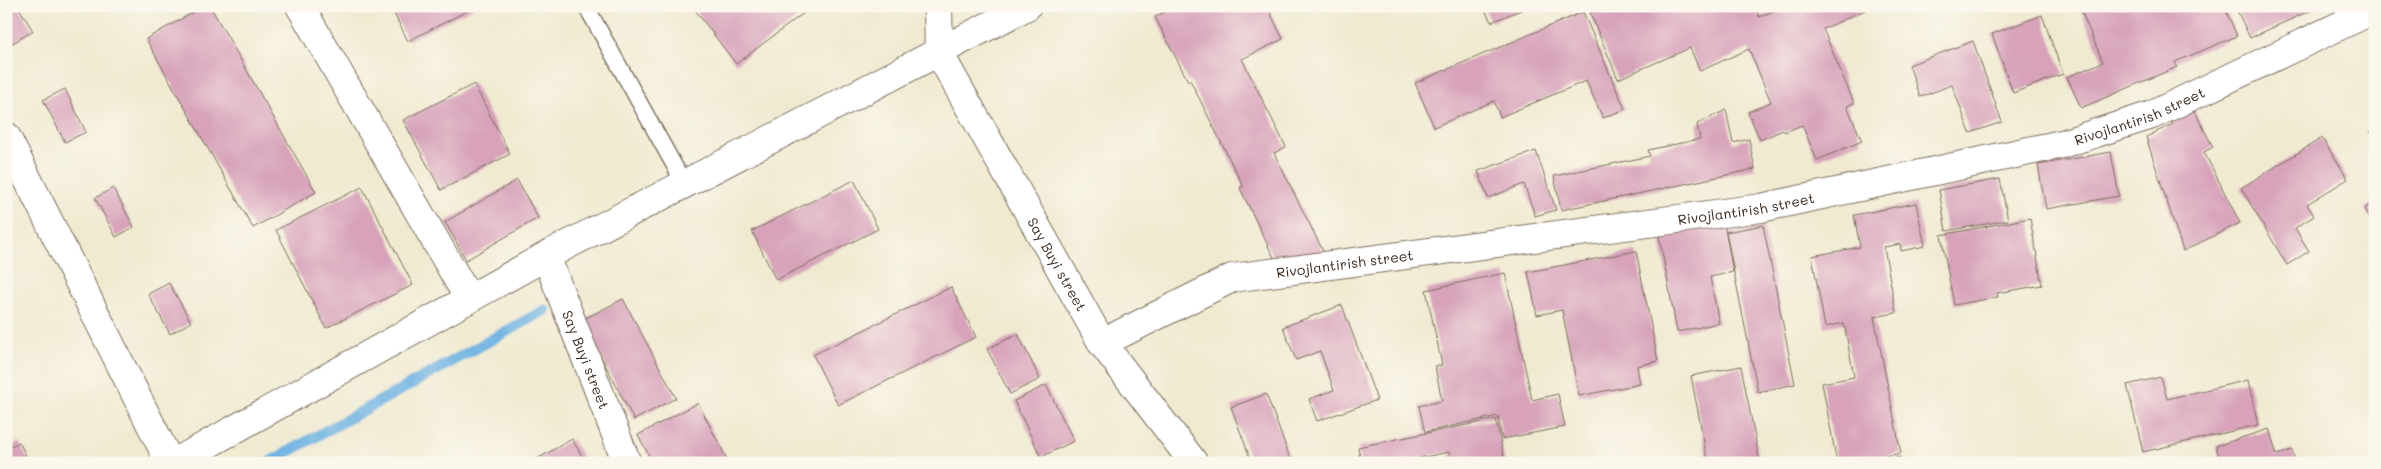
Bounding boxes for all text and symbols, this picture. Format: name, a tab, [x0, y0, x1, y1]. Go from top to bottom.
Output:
street label: Rivojlantirish street	[2072, 82, 2207, 149]
street label: Rivojlantirish street	[1676, 187, 1816, 228]
street label: Say Buyi street	[1024, 214, 1091, 314]
street label: Rivojlantirish street	[1275, 245, 1414, 282]
street label: Say Buyi street	[559, 307, 614, 411]

